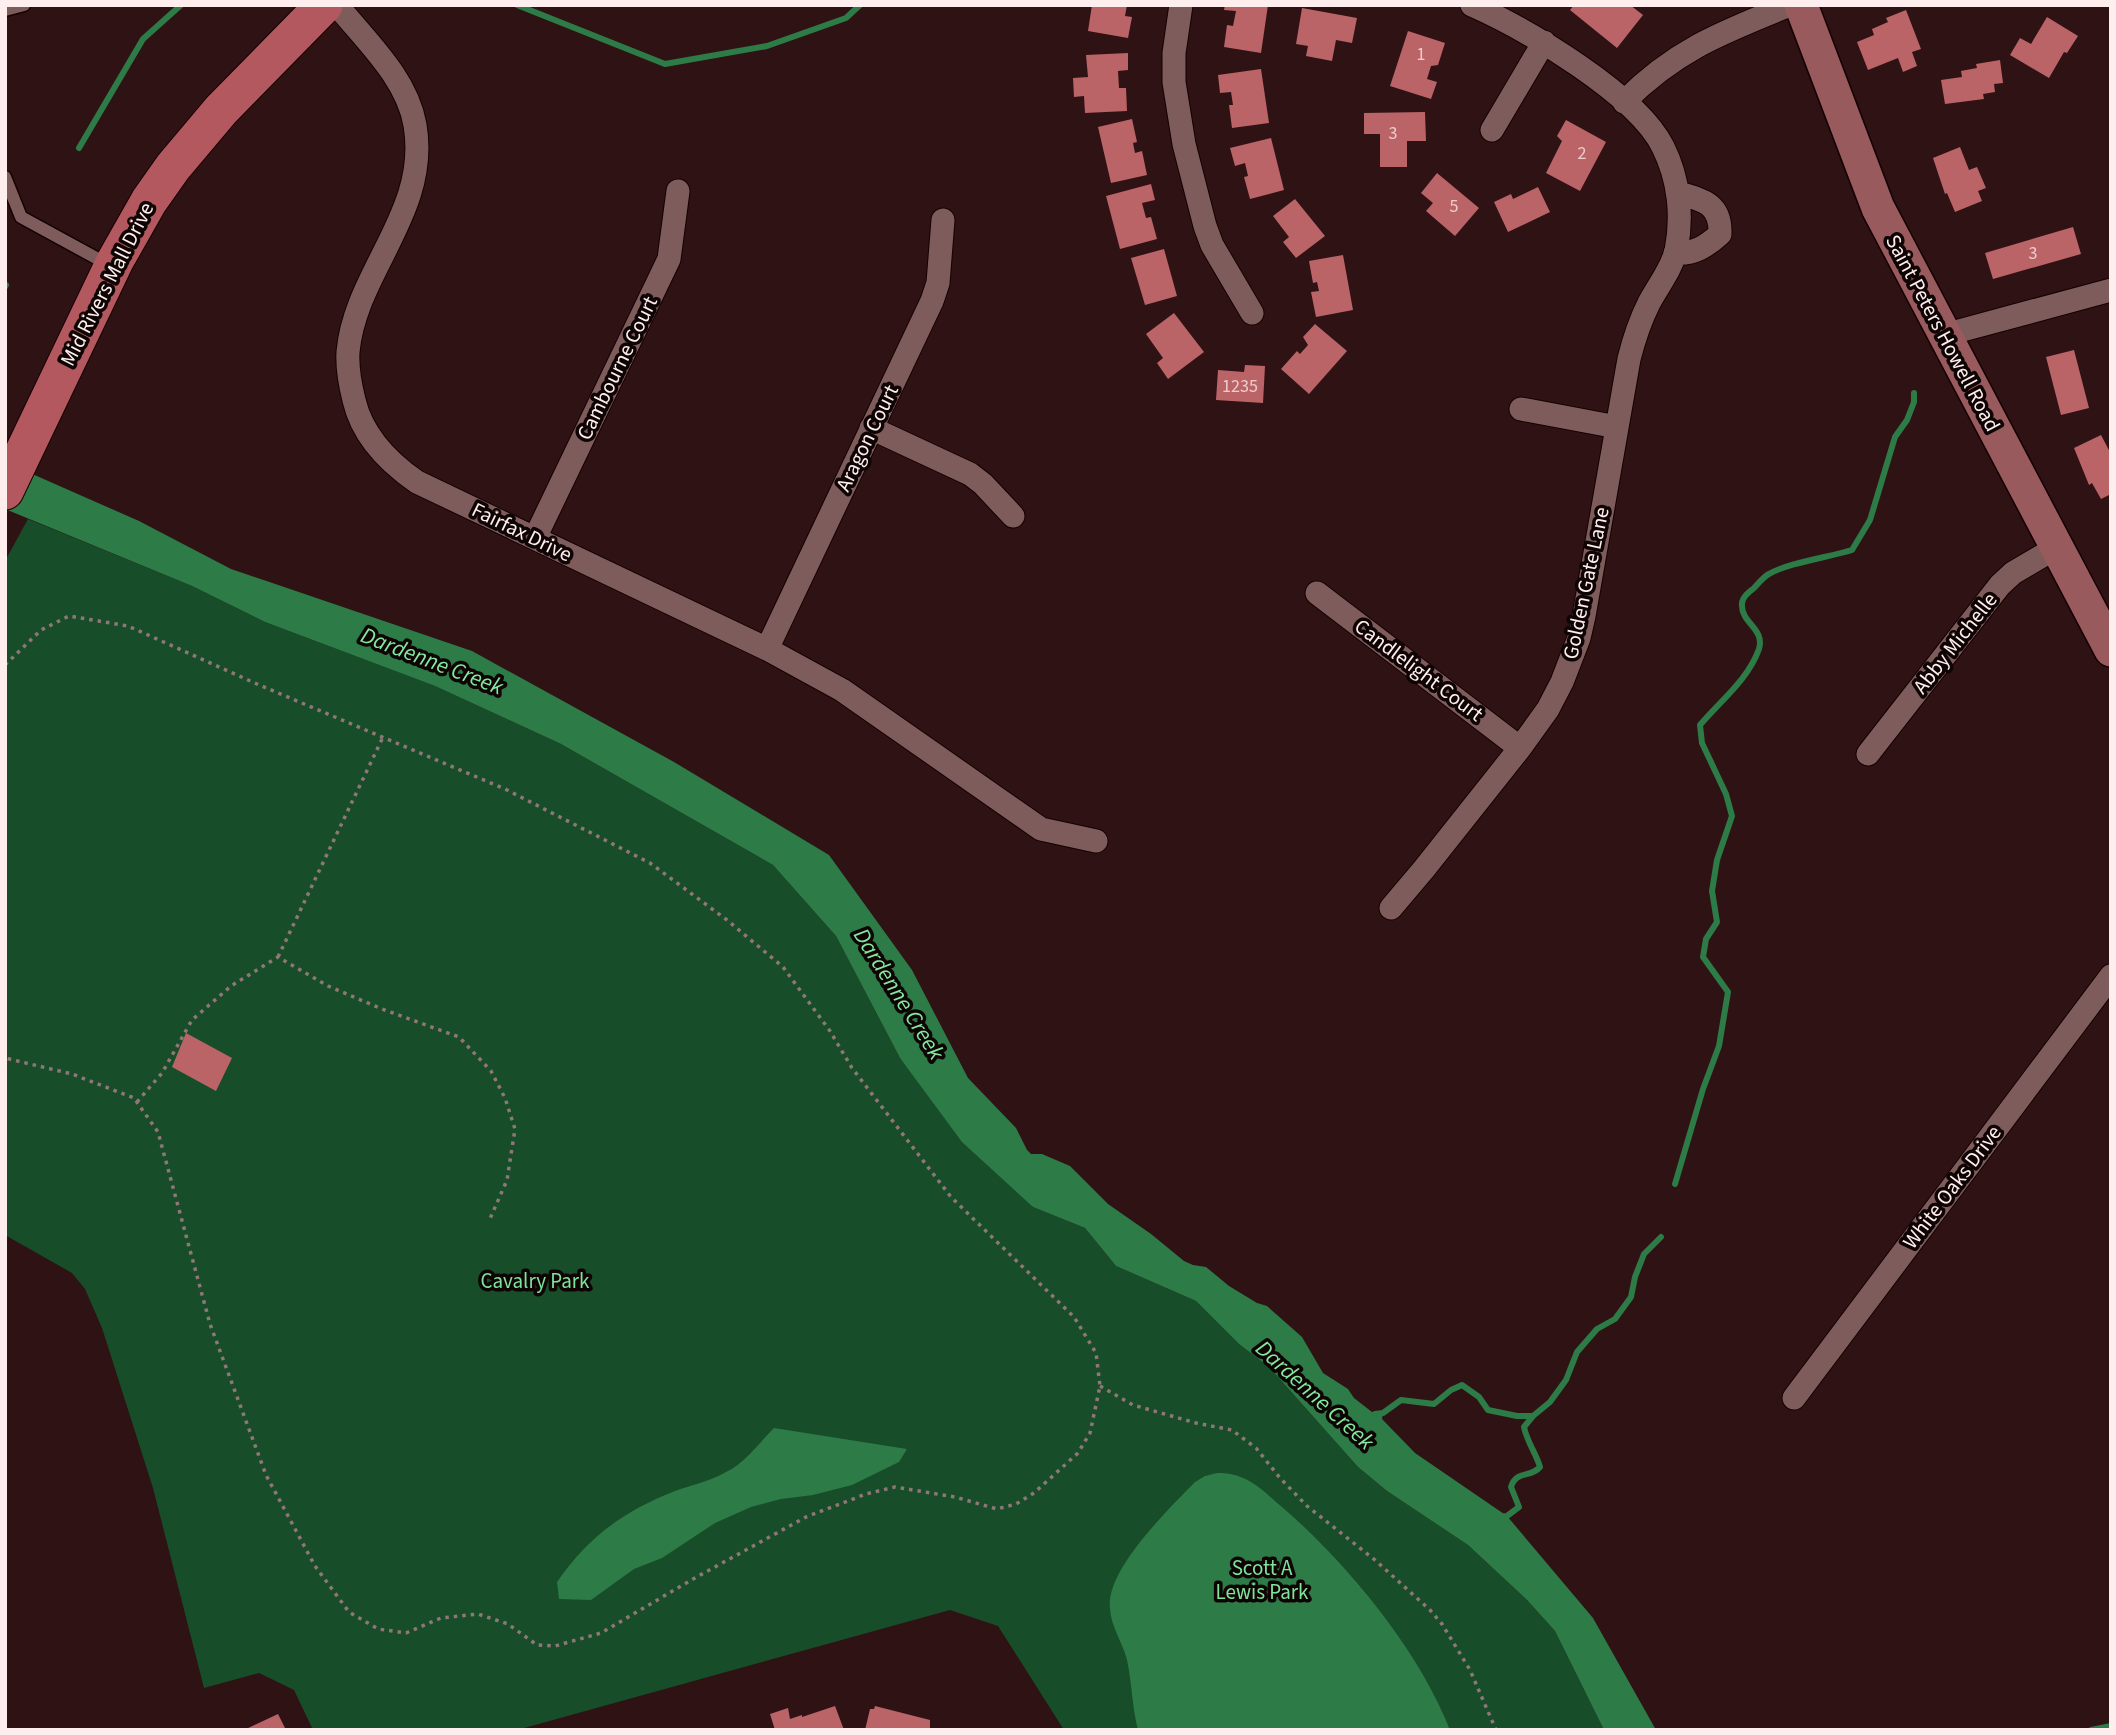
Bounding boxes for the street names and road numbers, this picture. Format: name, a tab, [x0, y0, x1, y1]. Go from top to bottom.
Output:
street label: Mid Rivers Mall Drive	[53, 197, 161, 371]
street label: Saint Peters Howell Road	[1878, 229, 2008, 437]
street label: Cambourne Court	[569, 291, 665, 445]
street label: Aragon Court	[828, 380, 906, 496]
street label: Fairfax Drive	[467, 495, 577, 569]
street label: Golden Gate Lane	[1555, 504, 1617, 662]
street label: Abby Michelle	[1906, 586, 2004, 700]
street label: Candlelight Court	[1348, 612, 1490, 728]
street label: White Oaks Drive	[1895, 1119, 2009, 1255]

